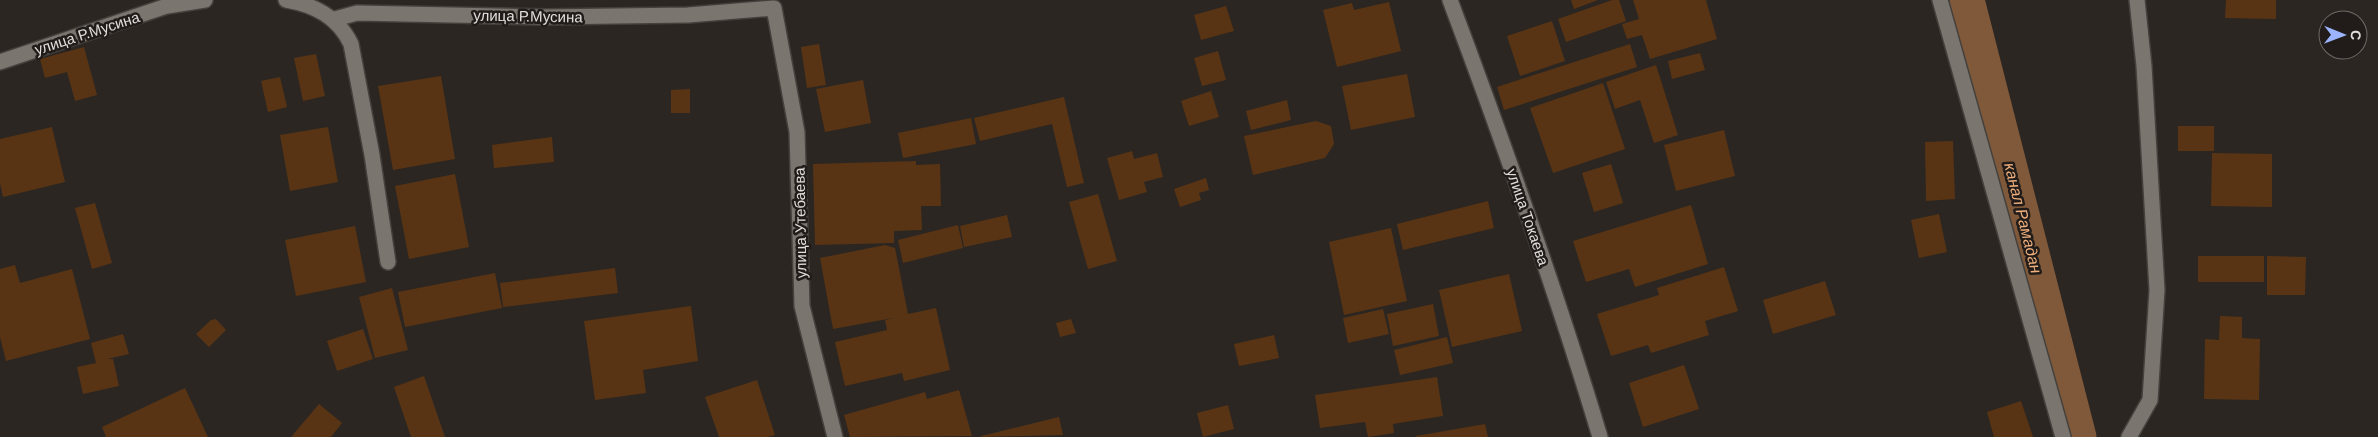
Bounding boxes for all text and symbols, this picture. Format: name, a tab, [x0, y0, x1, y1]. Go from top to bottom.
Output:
street label: улица Р.Мусина	[473, 7, 583, 25]
street label: улица Р.Мусина	[32, 8, 142, 58]
north arrow	[2318, 10, 2368, 60]
text: С	[2348, 30, 2364, 40]
water label: канал Рамадан	[2001, 161, 2045, 275]
street label: улица Токаева	[1503, 166, 1553, 268]
street label: улица Утебаева	[791, 167, 809, 279]

